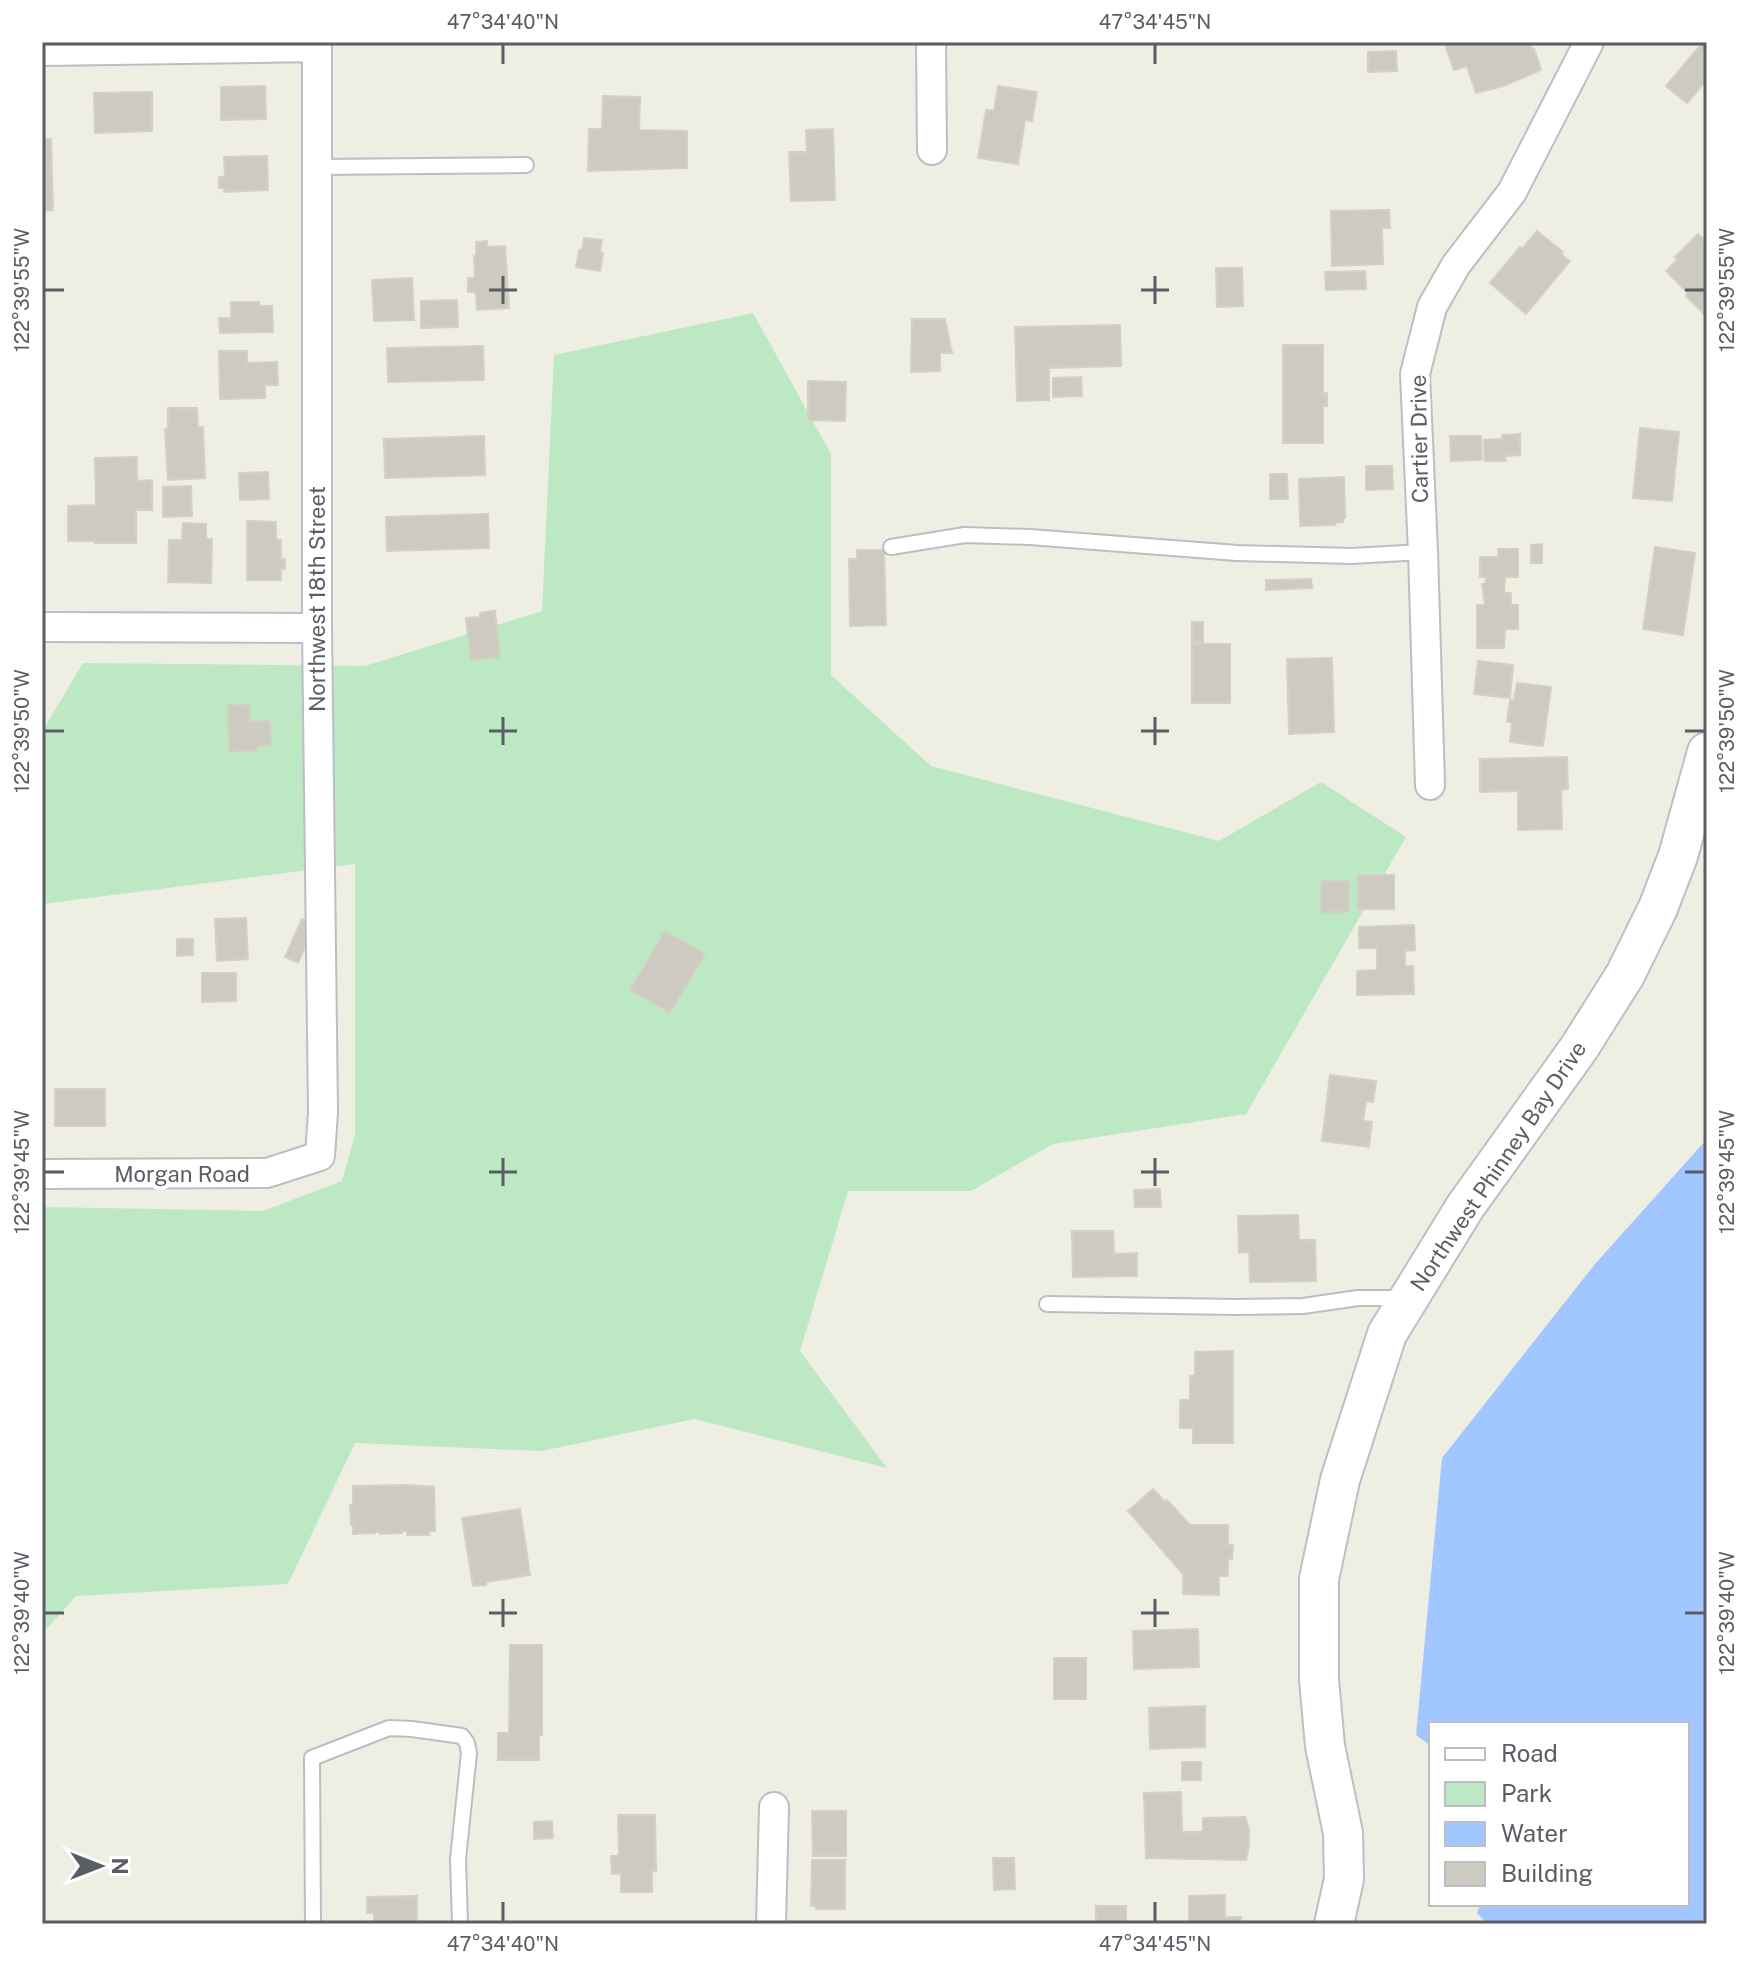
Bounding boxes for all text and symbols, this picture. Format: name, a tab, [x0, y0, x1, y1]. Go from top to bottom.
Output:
text: 47°34'40"N	[447, 10, 559, 34]
text: 47°34'45"N	[1099, 10, 1211, 34]
text: 122°39'55"W	[10, 228, 34, 352]
text: 122°39'55"W	[1715, 228, 1739, 352]
street label: Cartier Drive	[1405, 375, 1433, 503]
street label: Northwest 18th Street	[304, 486, 330, 712]
text: 122°39'50"W	[10, 669, 34, 793]
text: 122°39'50"W	[1715, 669, 1739, 793]
street label: Northwest Phinney Bay Drive	[1405, 1036, 1591, 1296]
text: 122°39'45"W	[10, 1110, 34, 1234]
text: 122°39'45"W	[1715, 1110, 1739, 1234]
street label: Morgan Road	[114, 1161, 250, 1187]
text: 122°39'40"W	[10, 1551, 34, 1675]
text: 122°39'40"W	[1715, 1551, 1739, 1675]
legend	[1429, 1722, 1689, 1906]
text: Road	[1501, 1739, 1558, 1767]
text: Park	[1501, 1779, 1552, 1807]
text: Water	[1501, 1819, 1568, 1847]
north arrow	[60, 1826, 140, 1906]
text: N	[107, 1857, 133, 1875]
text: Building	[1501, 1859, 1593, 1887]
text: 47°34'40"N	[447, 1932, 559, 1956]
text: 47°34'45"N	[1099, 1932, 1211, 1956]

